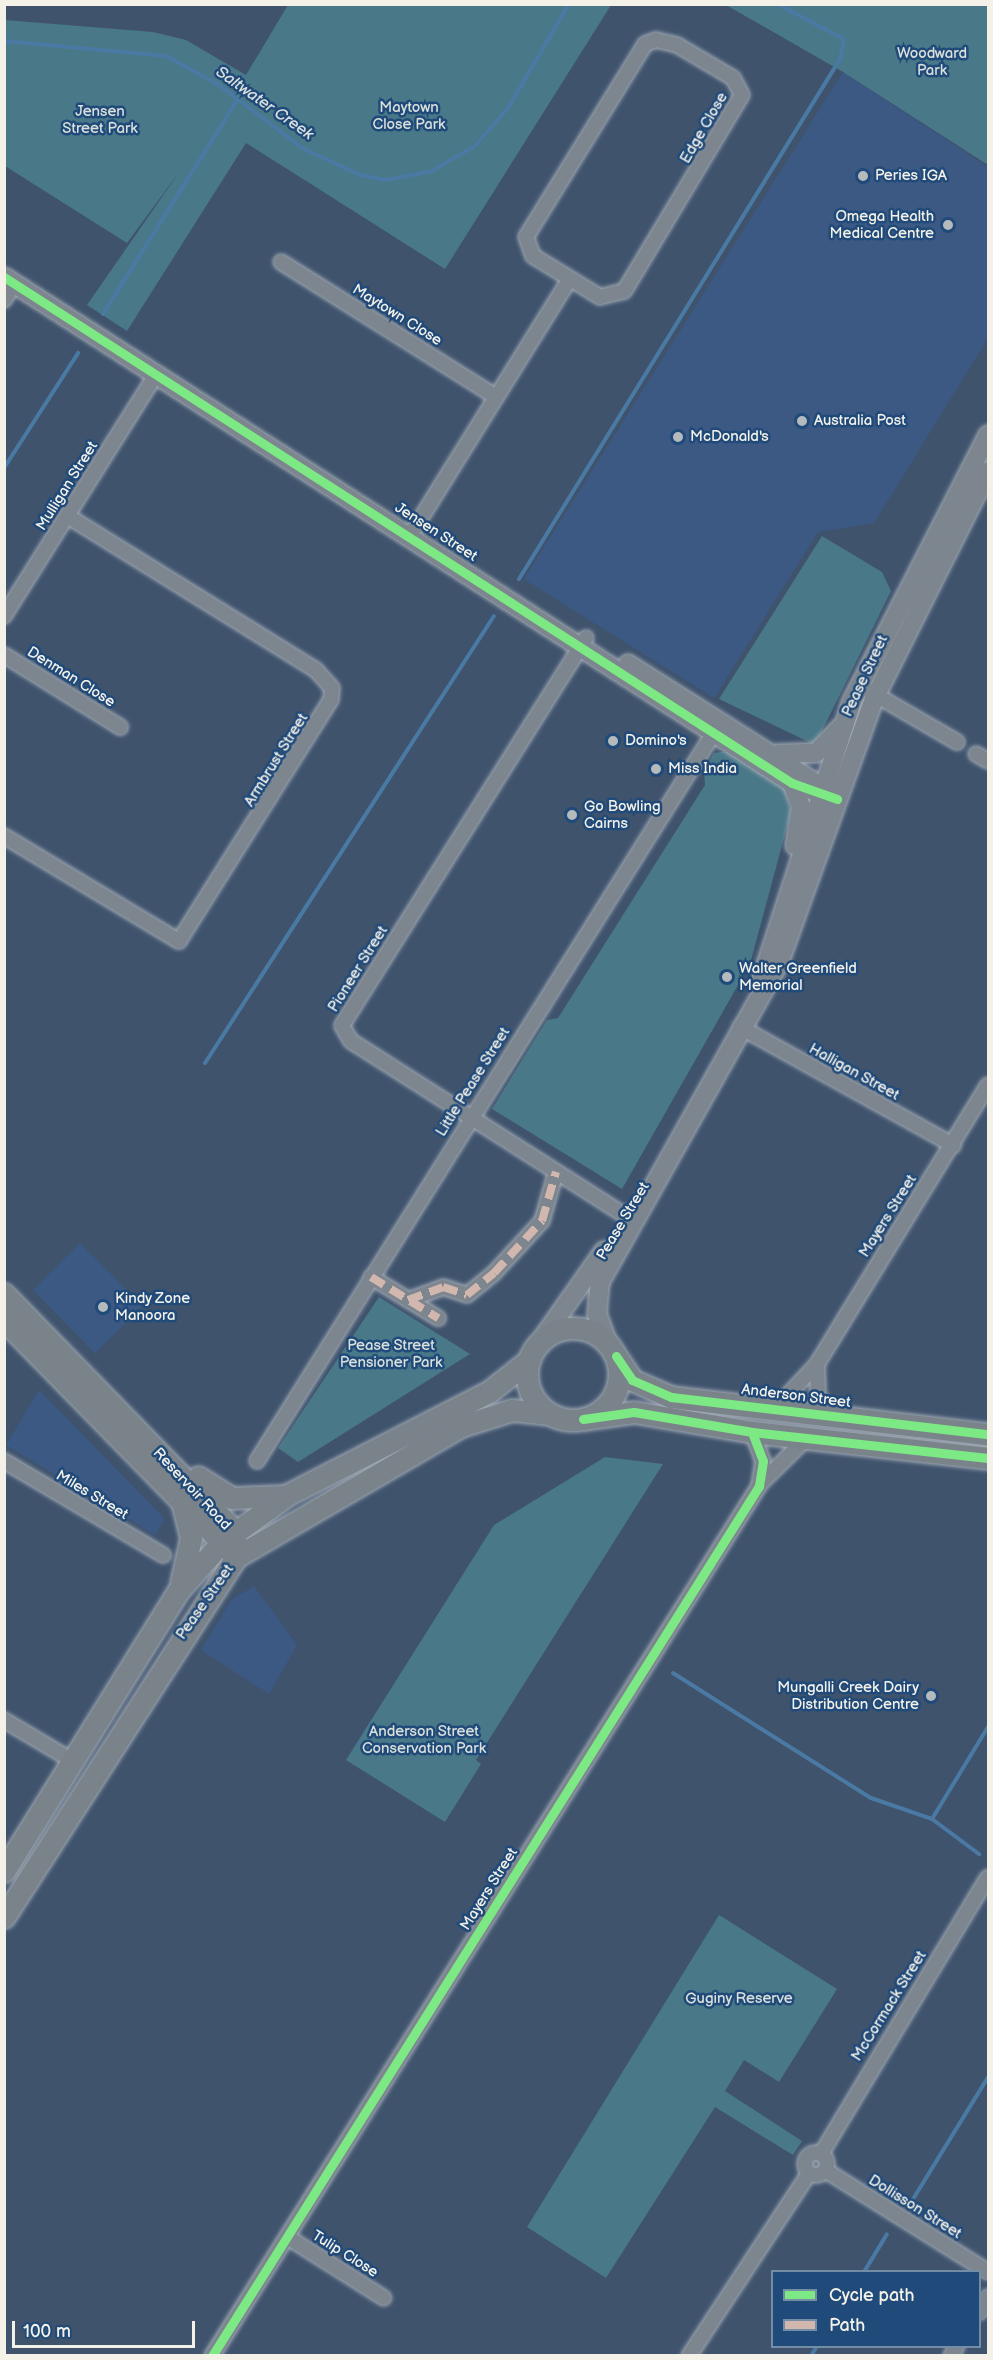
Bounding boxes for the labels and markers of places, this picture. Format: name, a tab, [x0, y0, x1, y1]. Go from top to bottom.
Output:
place label: Peries IGA	[875, 167, 947, 185]
marker: Peries IGA	[856, 169, 870, 183]
place label: Omega Health Medical Centre	[830, 207, 934, 242]
marker: Omega Health Medical Centre	[939, 216, 957, 234]
place label: Australia Post	[814, 412, 906, 430]
marker: Australia Post	[795, 414, 809, 428]
place label: McDonald's	[690, 428, 769, 446]
marker: McDonald's	[671, 430, 685, 444]
place label: Domino's	[625, 732, 687, 750]
marker: Domino's	[606, 734, 620, 748]
place label: Miss India	[668, 760, 737, 778]
marker: Miss India	[649, 762, 663, 776]
place label: Go Bowling Cairns	[584, 797, 661, 832]
marker: Go Bowling Cairns	[565, 808, 579, 822]
place label: Walter Greenfield Memorial	[739, 959, 857, 994]
marker: Walter Greenfield Memorial	[720, 970, 734, 984]
place label: Kindy Zone Manoora	[115, 1289, 191, 1324]
marker: Kindy Zone Manoora	[96, 1300, 110, 1314]
place label: Mungalli Creek Dairy Distribution Centre	[777, 1678, 919, 1713]
marker: Mungalli Creek Dairy Distribution Centre	[924, 1689, 938, 1703]

